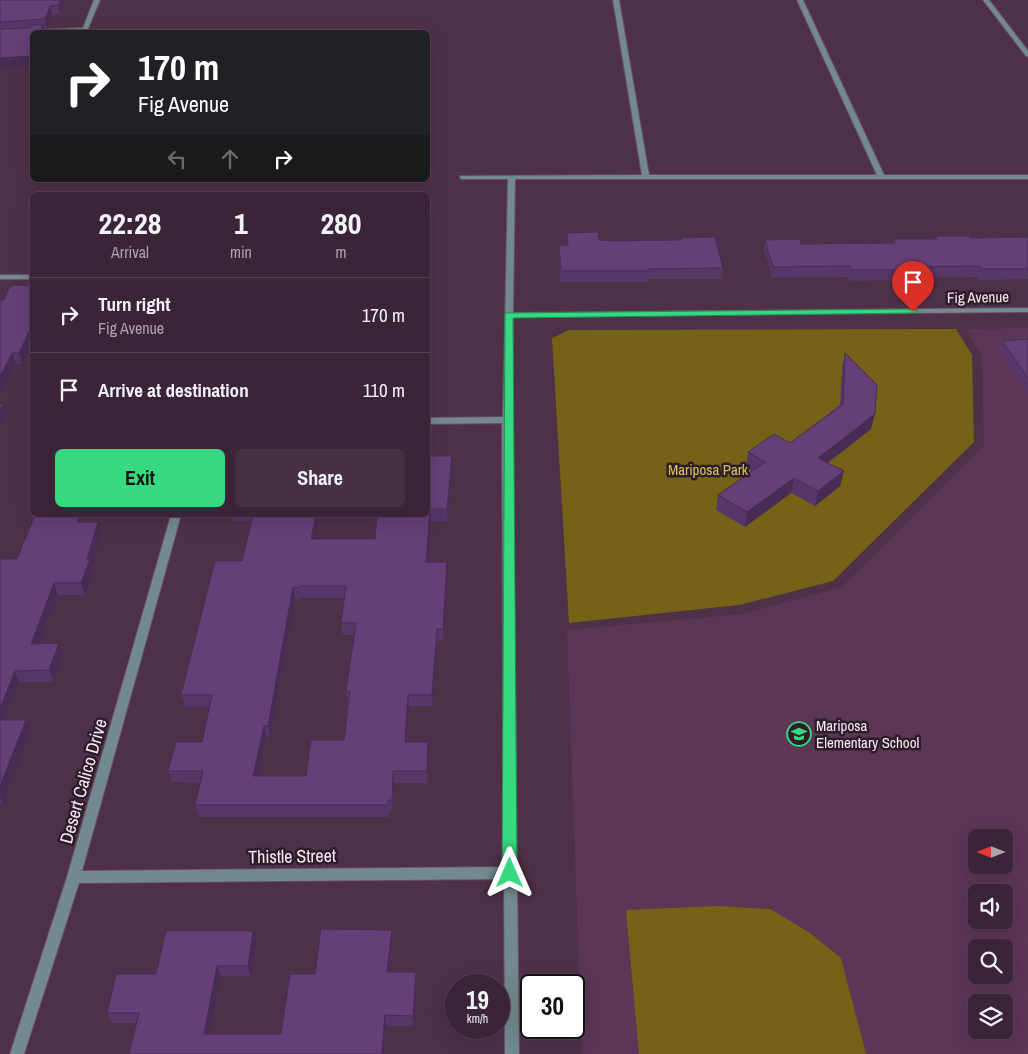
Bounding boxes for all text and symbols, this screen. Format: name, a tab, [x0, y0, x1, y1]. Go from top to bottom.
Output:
text: 170 m	[138, 44, 219, 91]
icon: right	[55, 50, 120, 115]
text: Fig Avenue	[138, 89, 229, 119]
icon: left	[163, 145, 191, 173]
icon: ahead	[216, 145, 244, 173]
icon: right	[269, 145, 297, 173]
text: 22:28	[99, 203, 161, 243]
text: 1	[234, 203, 248, 243]
text: 280	[320, 203, 361, 243]
text: Arrival	[111, 241, 149, 263]
text: min	[230, 241, 252, 263]
text: m	[335, 241, 346, 263]
pin	[892, 261, 934, 312]
icon: arrive	[899, 268, 927, 296]
street label: Fig Avenue	[947, 286, 1009, 308]
text: Turn right	[98, 291, 170, 317]
icon: right	[55, 301, 83, 329]
text: 170 m	[362, 302, 405, 328]
text: Fig Avenue	[98, 317, 164, 339]
icon: arrive	[55, 376, 83, 404]
text: Arrive at destination	[98, 377, 249, 403]
text: 110 m	[363, 377, 405, 403]
button: Exit	[55, 449, 225, 507]
button: Share	[235, 449, 405, 507]
park label: Mariposa Park	[668, 459, 749, 480]
place label: Mariposa Elementary School	[816, 715, 919, 753]
street label: Desert Calico Drive	[53, 716, 113, 846]
school or university icon: Mariposa Elementary School	[786, 721, 812, 747]
north arrow	[968, 829, 1012, 874]
map controls	[968, 829, 1013, 1039]
street label: Thistle Street	[248, 843, 336, 869]
position arrow	[483, 846, 535, 898]
button: sound	[968, 884, 1013, 929]
button: search	[968, 939, 1013, 984]
speed limit sign: 30	[520, 974, 585, 1039]
text: 19	[466, 983, 489, 1017]
button: layers	[968, 994, 1013, 1039]
text: km/h	[467, 1011, 488, 1027]

